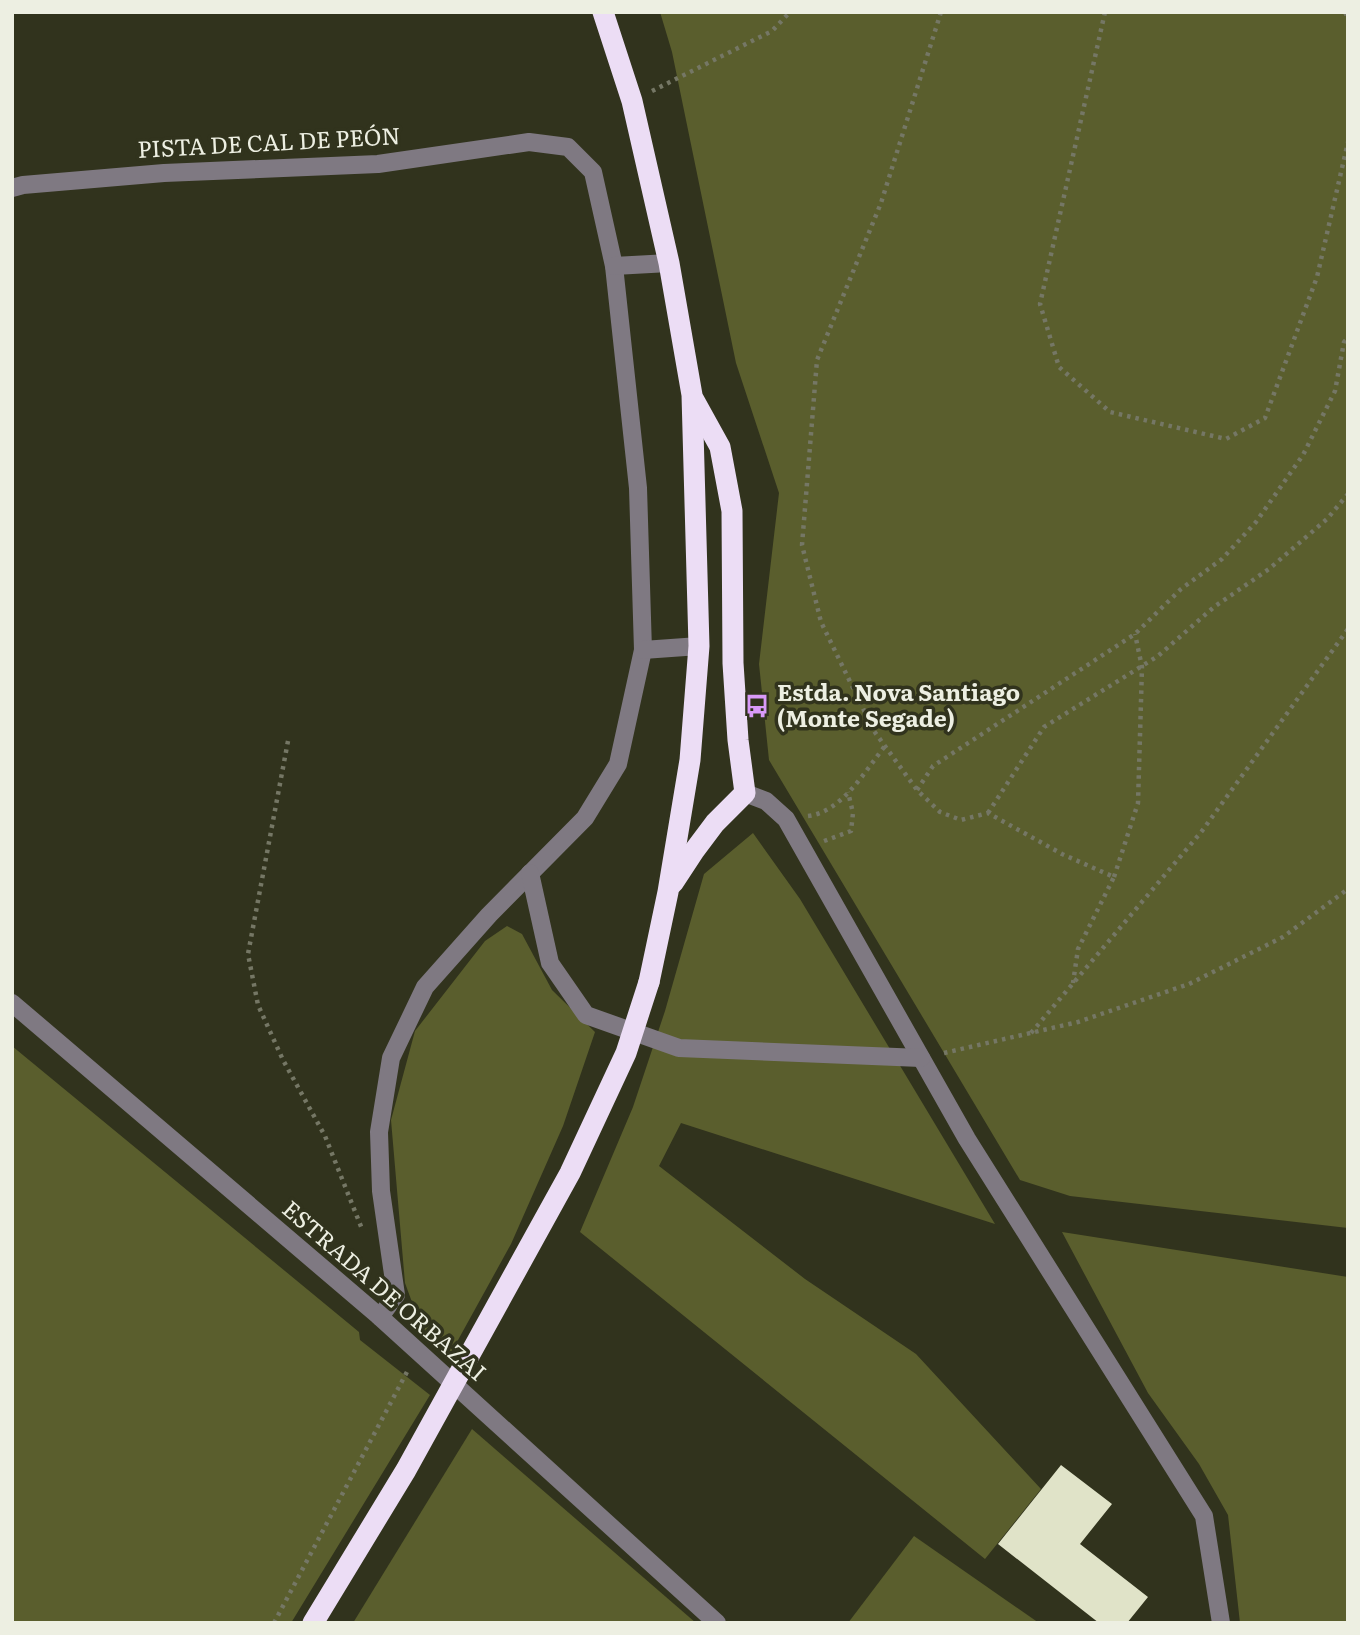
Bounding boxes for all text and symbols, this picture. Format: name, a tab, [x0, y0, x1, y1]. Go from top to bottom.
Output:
street label: PISTA DE CAL DE PEÓN	[136, 117, 401, 165]
place label: Estda. Nova Santiago (Monte Segade)	[777, 674, 1020, 734]
bus stop icon: Estda. Nova Santiago (Monte Segade)	[743, 692, 771, 720]
street label: ESTRADA DE ORBAZAI	[276, 1191, 495, 1388]

